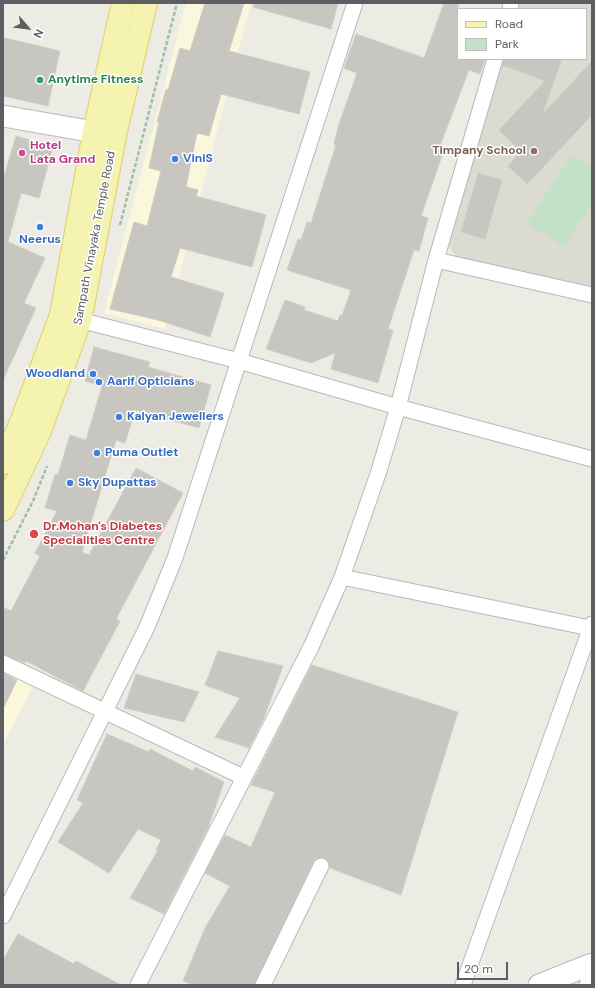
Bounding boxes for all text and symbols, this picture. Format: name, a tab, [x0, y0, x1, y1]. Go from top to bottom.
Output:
north arrow	[8, 8, 48, 48]
legend	[457, 8, 587, 60]
text: Road	[495, 16, 523, 32]
text: N	[31, 27, 47, 40]
text: Park	[495, 36, 519, 52]
place label: Anytime Fitness	[48, 73, 143, 87]
marker: Anytime Fitness	[35, 75, 45, 85]
place label: Hotel Lata Grand	[30, 139, 95, 167]
place label: Timpany School	[432, 144, 526, 158]
marker: Timpany School	[529, 146, 539, 156]
marker: Hotel Lata Grand	[17, 148, 27, 158]
street label: Sampath Vinayaka Temple Road	[71, 150, 119, 326]
place label: ViniS	[183, 152, 213, 166]
marker: ViniS	[170, 154, 180, 164]
marker: Neerus	[35, 222, 45, 232]
place label: Neerus	[19, 233, 61, 247]
place label: Woodland	[25, 367, 85, 381]
marker: Woodland	[88, 369, 98, 379]
place label: Aarif Opticians	[107, 375, 195, 389]
marker: Aarif Opticians	[94, 377, 104, 387]
place label: Kalyan Jewellers	[127, 410, 224, 424]
marker: Kalyan Jewellers	[114, 412, 124, 422]
place label: Puma Outlet	[105, 446, 178, 460]
marker: Puma Outlet	[92, 448, 102, 458]
place label: Sky Dupattas	[78, 476, 157, 490]
marker: Sky Dupattas	[65, 478, 75, 488]
place label: Dr.Mohan's Diabetes Specialities Centre	[43, 520, 162, 548]
marker: Dr.Mohan's Diabetes Specialities Centre	[28, 528, 40, 540]
scale bar	[459, 954, 510, 980]
text: 20 m	[464, 961, 493, 977]

